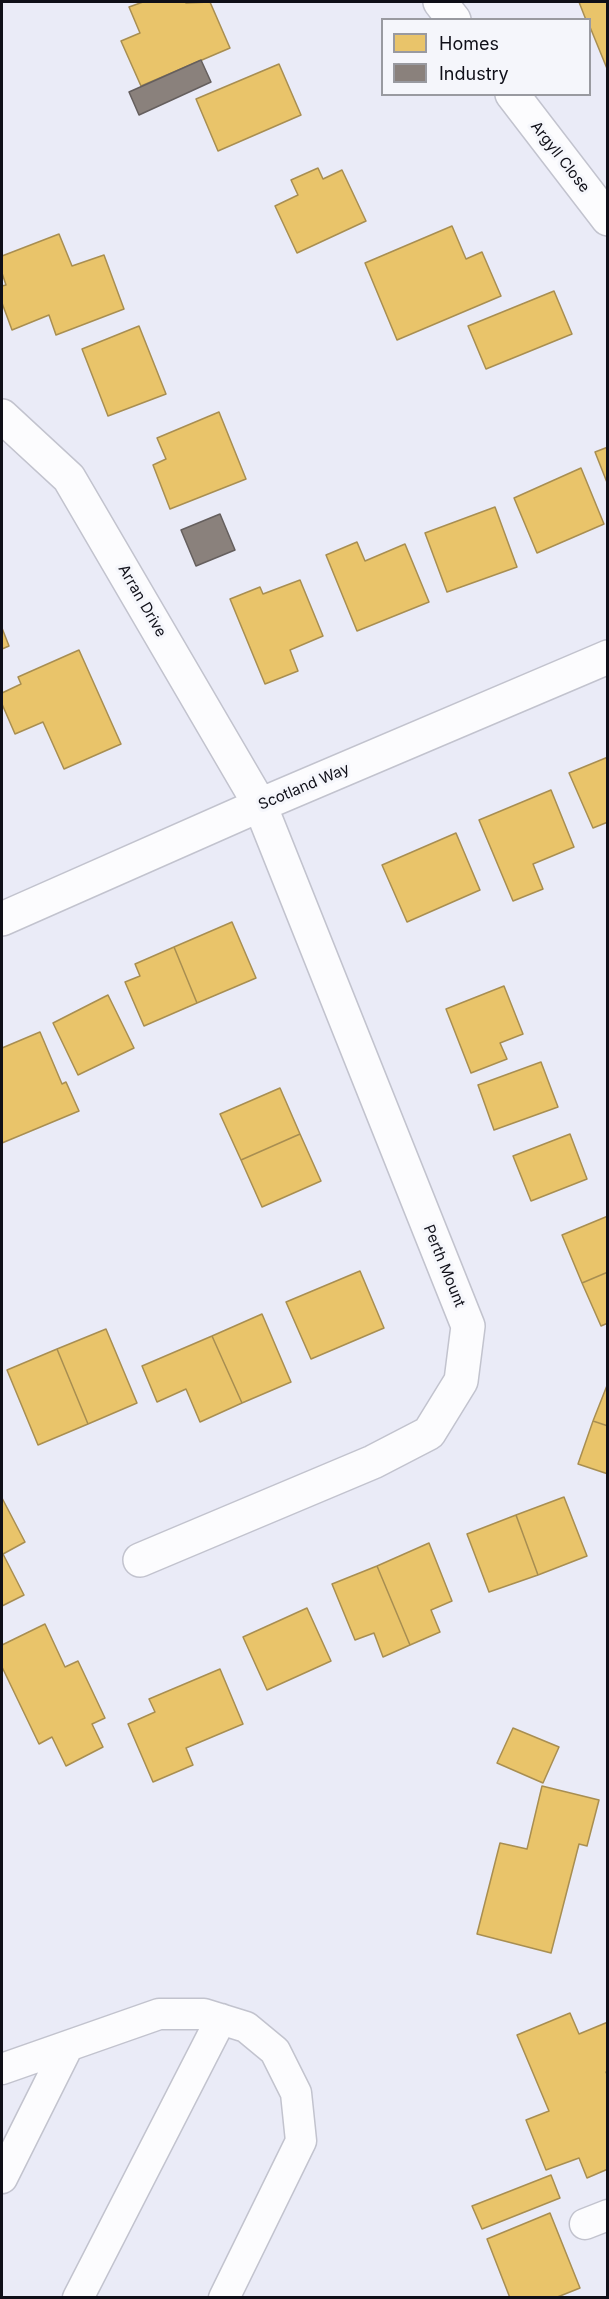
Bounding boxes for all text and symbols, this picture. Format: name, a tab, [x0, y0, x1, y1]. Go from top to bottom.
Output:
legend	[381, 18, 591, 96]
text: Homes	[439, 33, 499, 54]
text: Industry	[439, 63, 509, 84]
street label: Argyll Close	[527, 118, 593, 196]
street label: Arran Drive	[114, 562, 170, 640]
street label: Scotland Way	[256, 760, 352, 814]
street label: Perth Mount	[419, 1222, 469, 1310]

